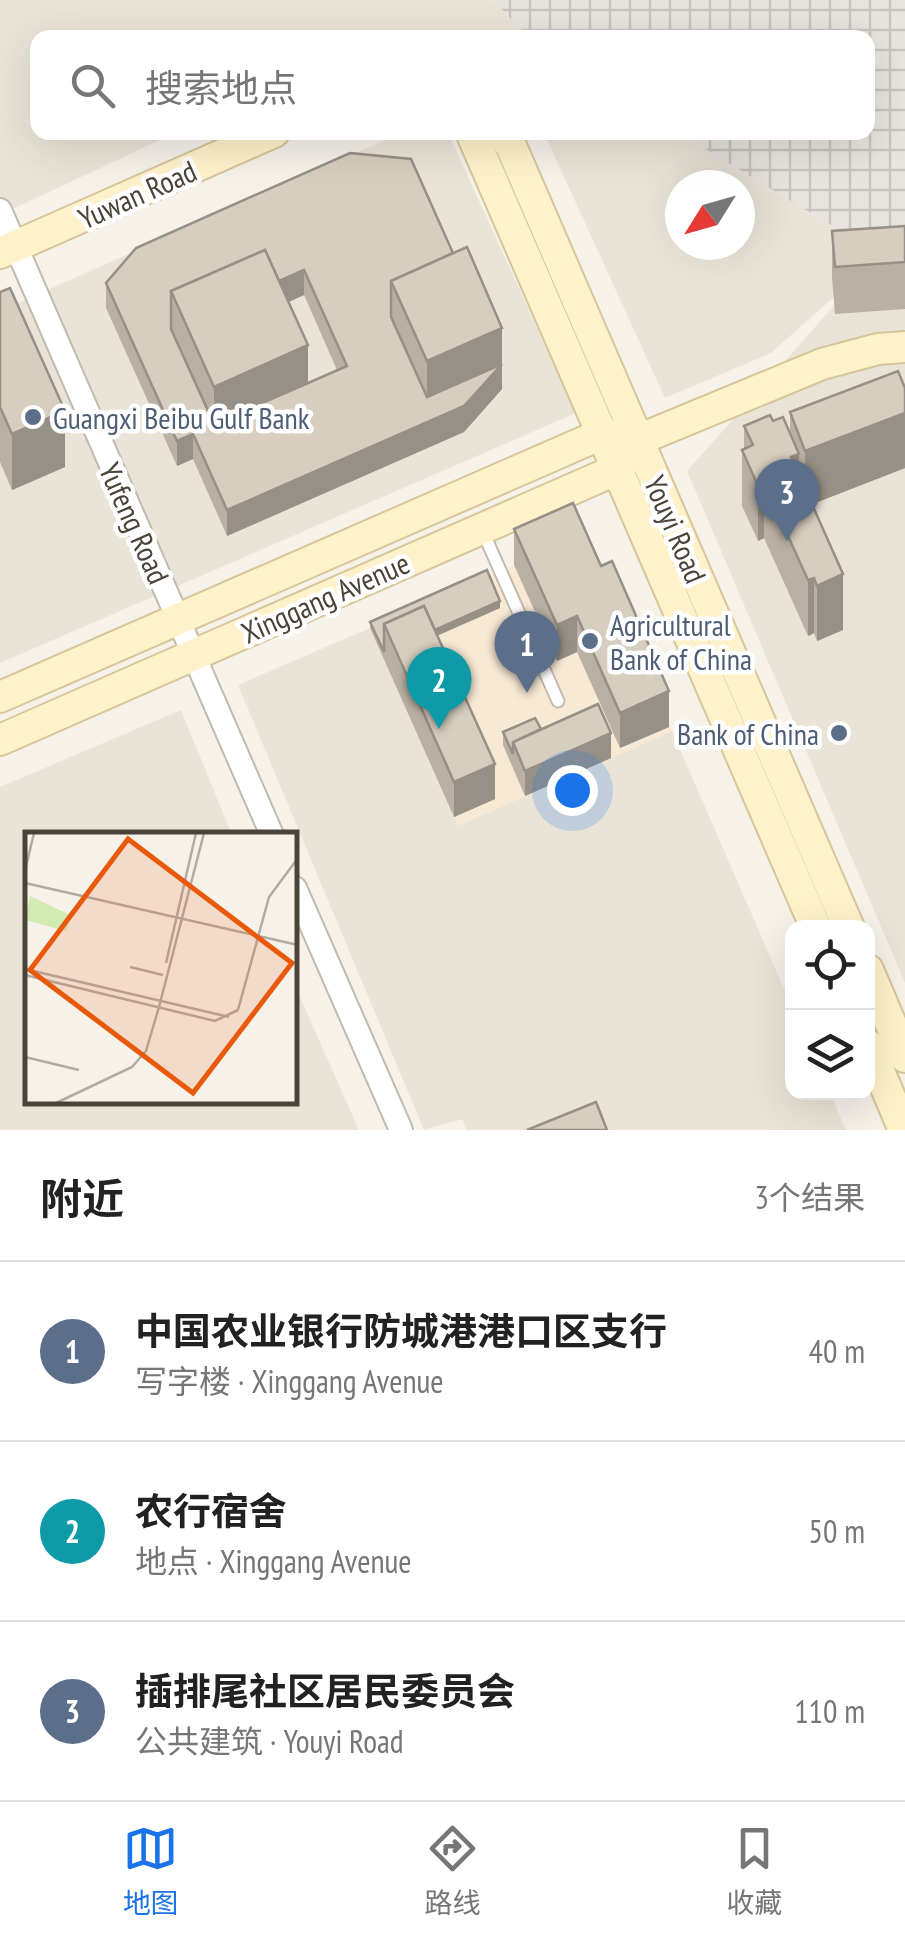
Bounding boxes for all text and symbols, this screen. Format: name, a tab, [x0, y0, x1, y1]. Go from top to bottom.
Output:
search box	[30, 30, 875, 140]
icon: search	[65, 58, 120, 113]
text: 搜索地点	[145, 63, 297, 112]
street label: Yuwan Road	[72, 151, 202, 237]
north arrow	[665, 170, 755, 260]
place label: Guangxi Beibu Gulf Bank	[53, 398, 310, 437]
marker: Guangxi Beibu Gulf Bank	[22, 406, 44, 428]
street label: Yufeng Road	[91, 456, 179, 590]
pin: 3	[754, 458, 820, 541]
street label: Youyi Road	[636, 469, 716, 589]
street label: Xinggang Avenue	[235, 543, 415, 651]
place label: Agricultural Bank of China	[610, 605, 752, 678]
pin: 1	[494, 610, 560, 693]
marker: Agricultural Bank of China	[579, 630, 601, 652]
pin: 2	[406, 646, 472, 729]
place label: Bank of China	[677, 714, 819, 753]
marker: Bank of China	[828, 722, 850, 744]
your location	[547, 765, 598, 816]
inset map	[25, 832, 298, 1105]
map controls	[785, 920, 875, 1100]
button: locate	[785, 920, 875, 1010]
button: layers	[785, 1010, 875, 1100]
text: 附近	[40, 1171, 124, 1226]
text: 3个结果	[755, 1176, 865, 1218]
text: 中国农业银行防城港港口区支行	[135, 1306, 667, 1355]
text: 1	[65, 1330, 80, 1372]
text: 40 m	[809, 1330, 865, 1372]
text: 写字楼 · Xinggang Avenue	[135, 1360, 444, 1402]
text: 农行宿舍	[135, 1486, 287, 1535]
text: 2	[65, 1510, 80, 1552]
text: 50 m	[809, 1510, 865, 1552]
text: 地点 · Xinggang Avenue	[135, 1540, 412, 1582]
text: 插排尾社区居民委员会	[135, 1666, 515, 1715]
text: 3	[65, 1690, 80, 1732]
text: 110 m	[794, 1690, 865, 1732]
text: 公共建筑 · Youyi Road	[135, 1720, 404, 1762]
tab: 地图	[123, 1821, 179, 1921]
tab: 路线	[424, 1821, 480, 1921]
tab: 收藏	[726, 1821, 782, 1921]

